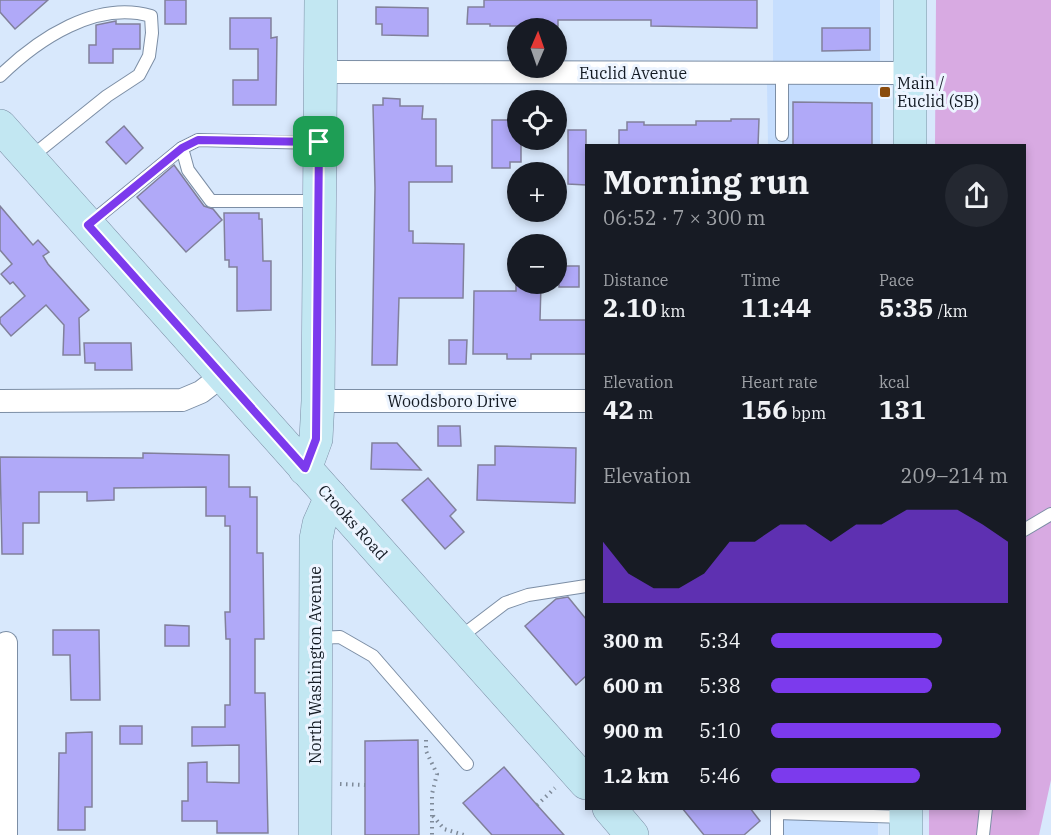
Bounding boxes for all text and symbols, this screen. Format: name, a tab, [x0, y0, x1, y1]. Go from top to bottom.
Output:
north arrow	[507, 18, 567, 78]
map controls	[507, 18, 567, 294]
street label: Euclid Avenue	[579, 63, 687, 83]
place label: Main / Euclid (SB)	[897, 73, 979, 111]
marker: Main / Euclid (SB)	[878, 85, 892, 99]
button: locate	[507, 90, 567, 150]
pin	[293, 116, 344, 167]
icon: arrive	[302, 125, 335, 158]
text: Morning run	[603, 160, 809, 203]
button: +	[507, 162, 567, 222]
button: share	[945, 164, 1008, 227]
text: 06:52 · 7 × 300 m	[603, 204, 766, 231]
button: −	[507, 234, 567, 294]
text: Distance	[603, 270, 668, 290]
text: Time	[741, 270, 780, 290]
text: Pace	[879, 270, 914, 290]
text: 2.10	[603, 290, 657, 324]
text: 11:44	[741, 290, 811, 324]
text: 5:35	[879, 290, 934, 324]
text: km	[657, 301, 685, 321]
text: /km	[934, 301, 968, 321]
text: Elevation	[603, 372, 673, 392]
text: Heart rate	[741, 372, 818, 392]
text: kcal	[879, 372, 910, 392]
street label: Woodsboro Drive	[387, 391, 517, 411]
text: 42	[603, 392, 634, 426]
text: 156	[741, 392, 788, 426]
text: 131	[879, 392, 926, 426]
text: m	[634, 403, 653, 423]
text: bpm	[788, 403, 826, 423]
text: Elevation	[603, 462, 691, 489]
text: 209–214 m	[901, 462, 1008, 489]
street label: Crooks Road	[314, 480, 392, 564]
street label: North Washington Avenue	[305, 566, 325, 764]
text: 300 m	[603, 627, 663, 654]
text: 5:34	[699, 627, 741, 654]
text: 600 m	[603, 672, 663, 699]
text: 5:38	[699, 672, 741, 699]
text: 900 m	[603, 717, 663, 744]
text: 5:10	[699, 717, 741, 744]
text: 1.2 km	[603, 762, 669, 789]
text: 5:46	[699, 762, 741, 789]

